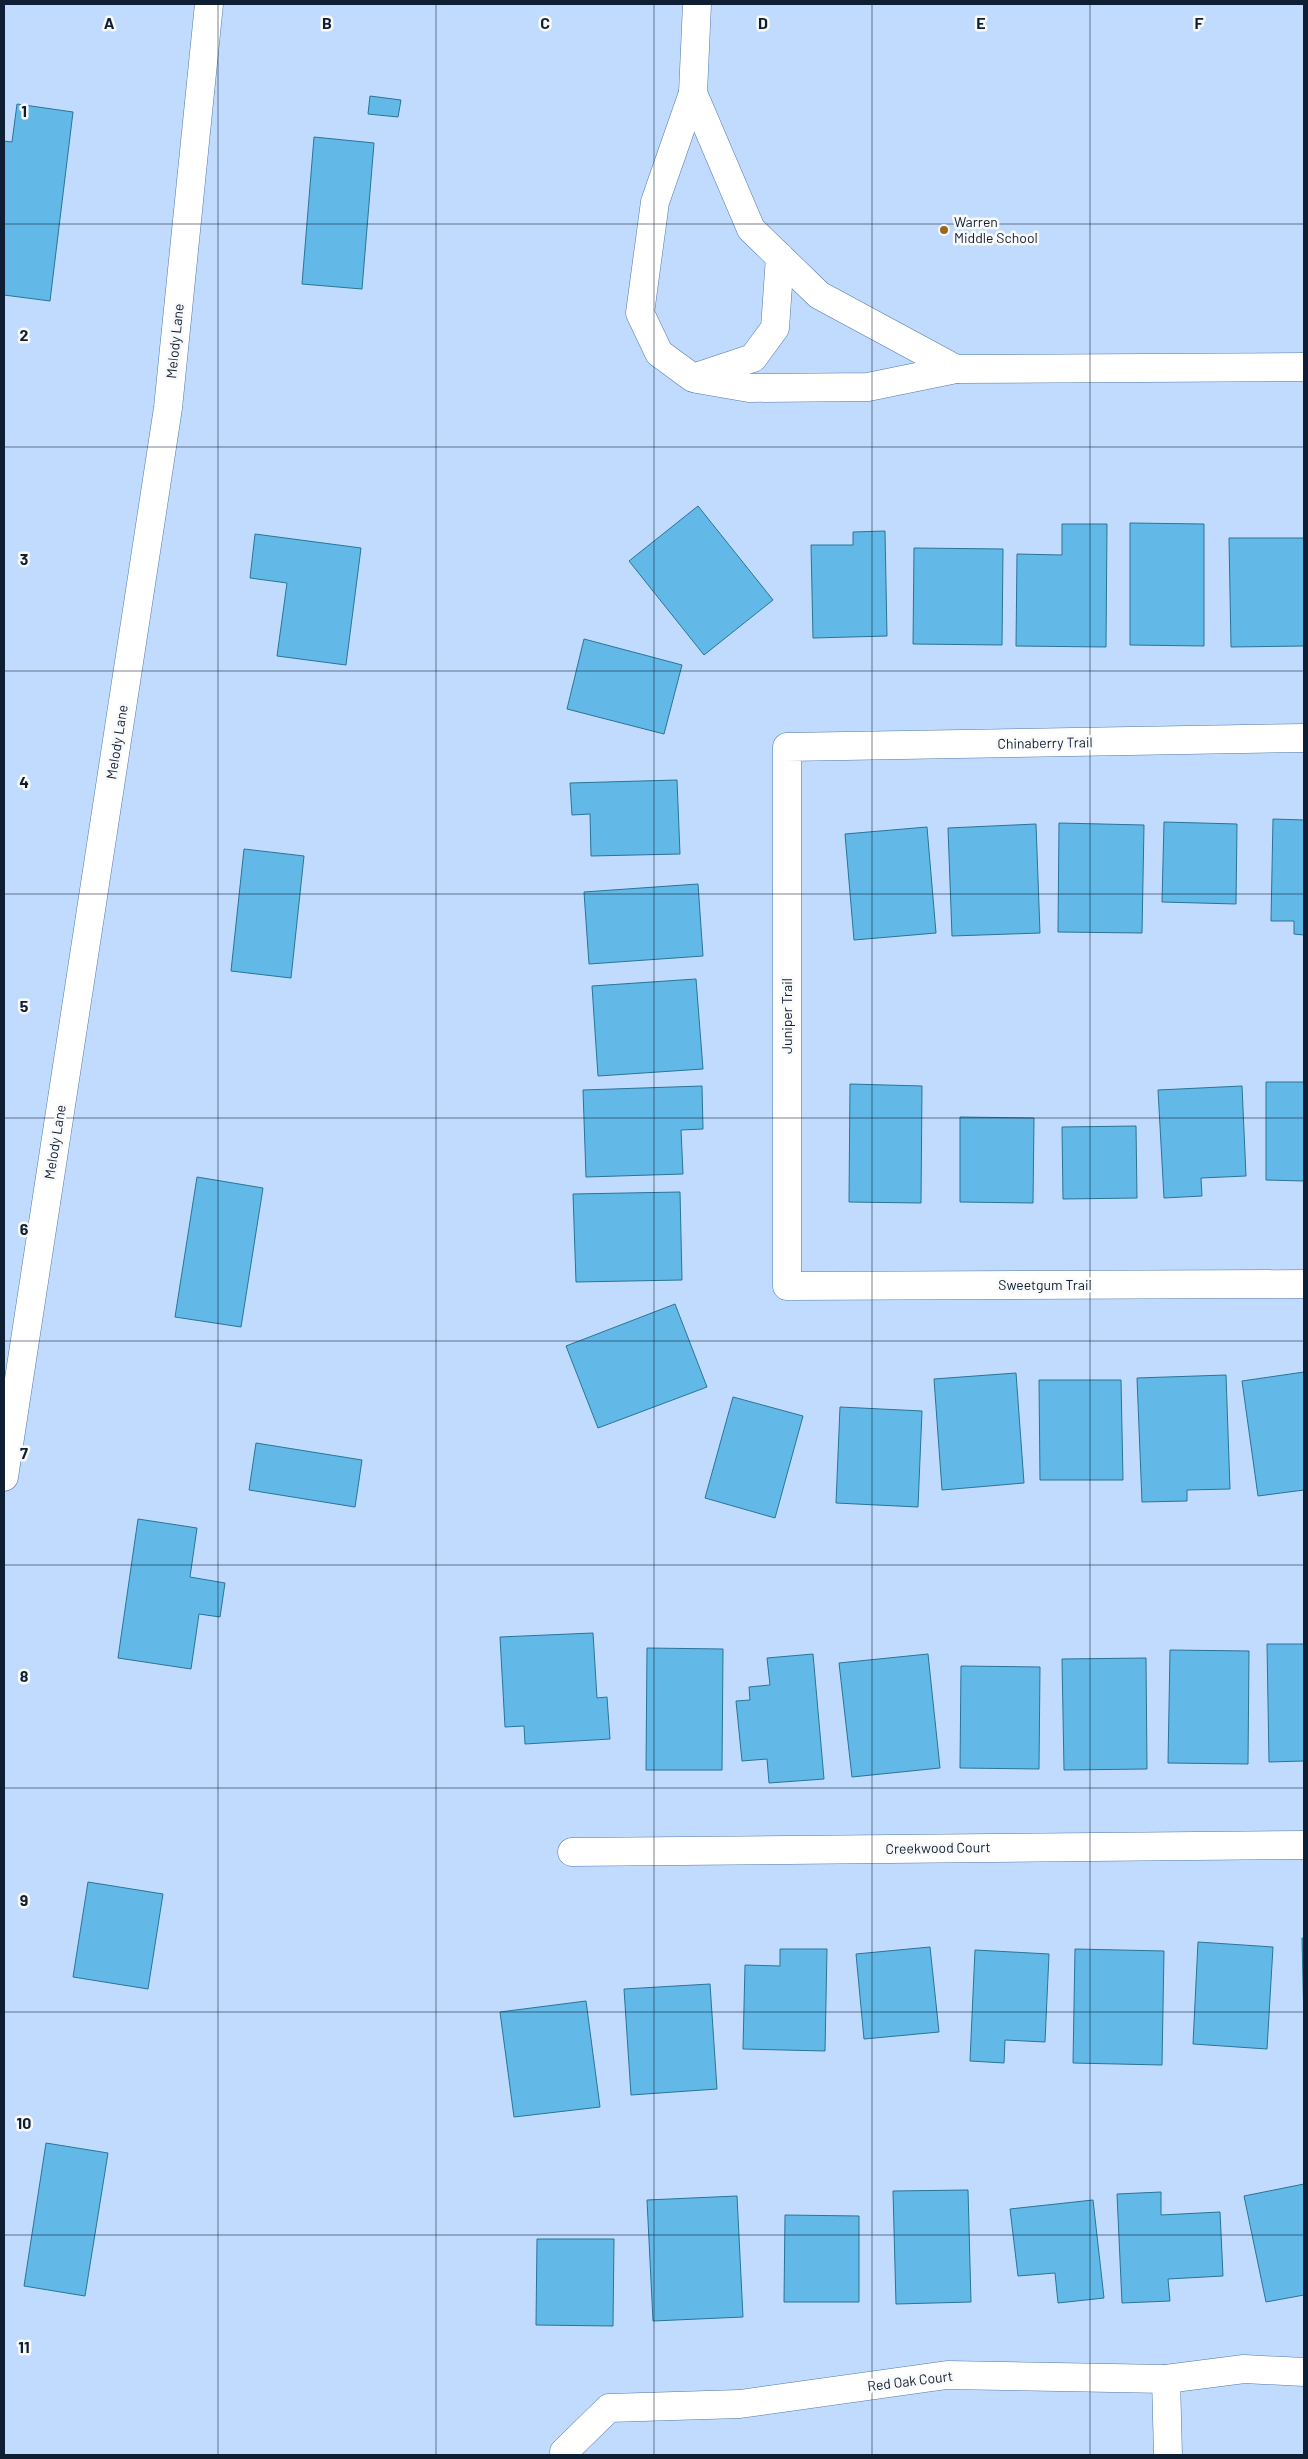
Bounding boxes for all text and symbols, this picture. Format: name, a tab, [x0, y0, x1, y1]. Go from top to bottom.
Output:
text: A	[104, 13, 115, 32]
text: B	[322, 13, 332, 32]
text: C	[540, 13, 550, 32]
text: D	[758, 13, 768, 32]
text: E	[976, 13, 986, 32]
text: F	[1195, 13, 1204, 32]
text: 1	[21, 101, 27, 120]
place label: Warren Middle School	[954, 213, 1038, 246]
marker: Warren Middle School	[938, 224, 950, 236]
street label: Melody Lane	[162, 303, 187, 379]
text: 2	[20, 325, 29, 344]
text: 3	[20, 549, 28, 568]
street label: Melody Lane	[102, 703, 131, 780]
street label: Chinaberry Trail	[997, 733, 1093, 752]
text: 4	[19, 772, 29, 791]
street label: Juniper Trail	[778, 978, 795, 1054]
text: 5	[20, 996, 29, 1015]
street label: Melody Lane	[40, 1103, 69, 1180]
text: 6	[20, 1219, 29, 1238]
street label: Sweetgum Trail	[998, 1276, 1092, 1293]
text: 7	[20, 1443, 28, 1462]
text: 8	[20, 1666, 29, 1685]
street label: Creekwood Court	[885, 1838, 991, 1857]
text: 9	[20, 1890, 28, 1909]
text: 10	[17, 2113, 31, 2132]
text: 11	[18, 2337, 30, 2356]
street label: Red Oak Court	[866, 2367, 954, 2394]

